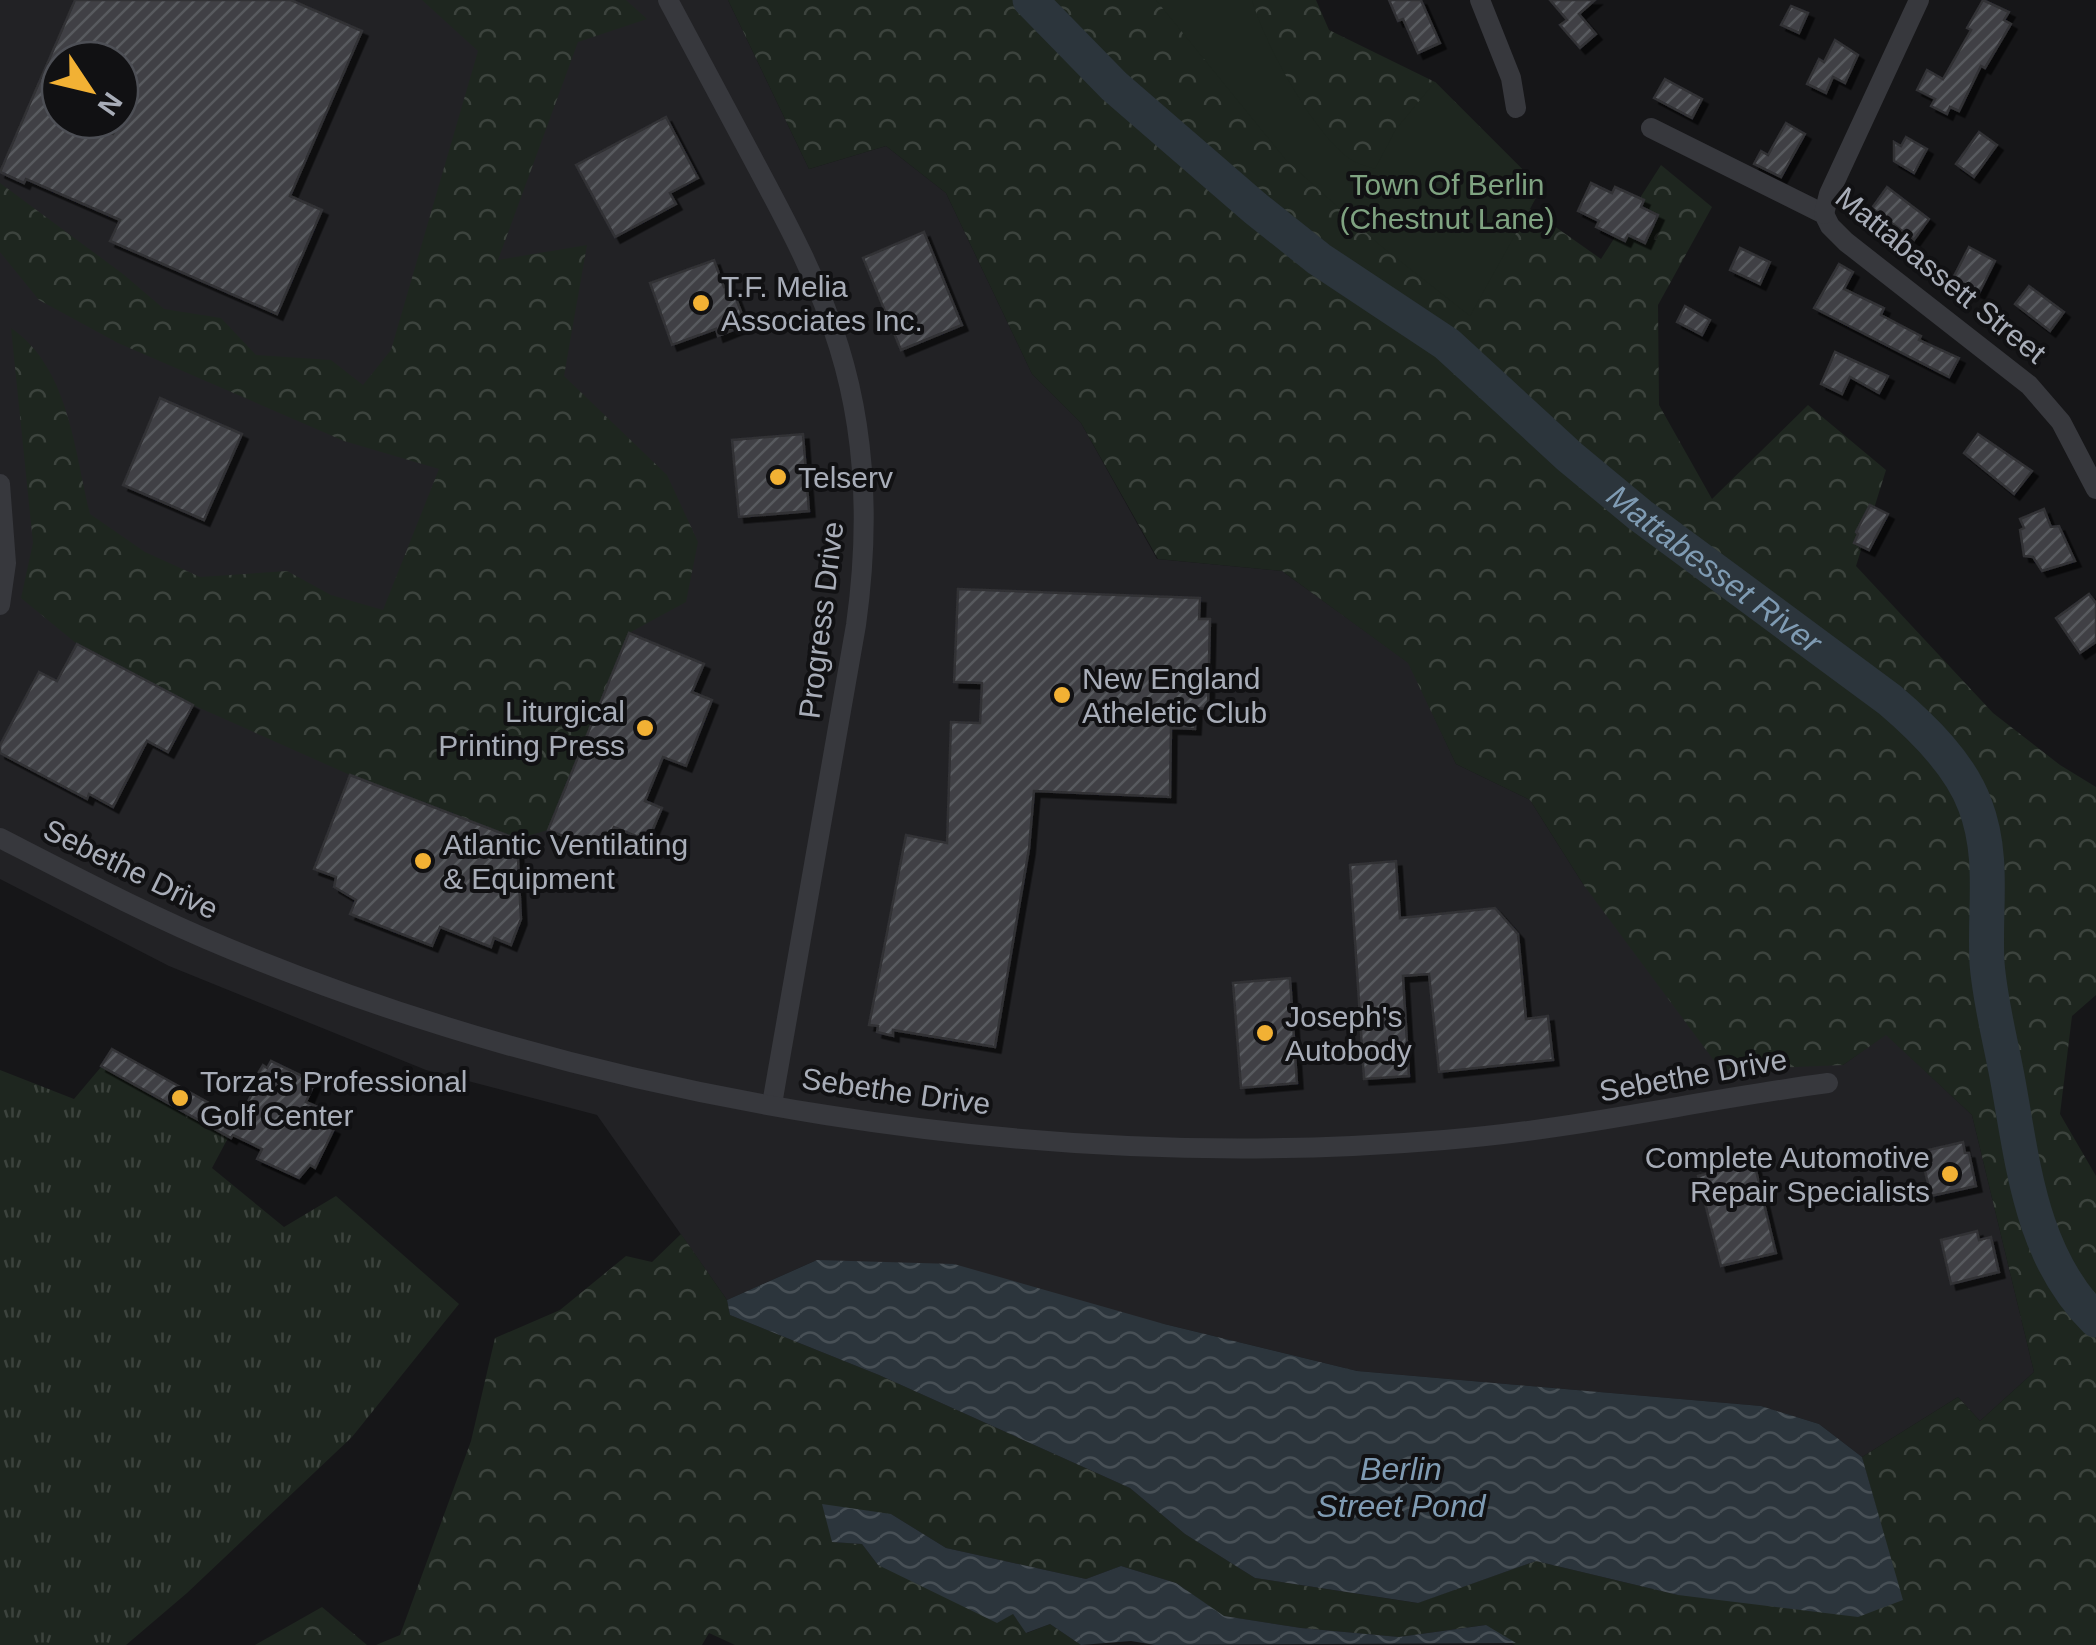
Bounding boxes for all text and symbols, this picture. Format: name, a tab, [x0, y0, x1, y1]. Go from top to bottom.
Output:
north arrow	[40, 40, 140, 140]
text: N	[92, 87, 129, 121]
park label: Town Of Berlin (Chestnut Lane)	[1339, 168, 1555, 235]
street label: Mattabassett Street	[1830, 180, 2053, 370]
place label: T.F. Melia Associates Inc.	[721, 270, 923, 337]
marker: T.F. Melia Associates Inc.	[690, 292, 712, 314]
place label: Telserv	[798, 461, 893, 494]
marker: Telserv	[767, 466, 789, 488]
water label: Mattabesset River	[1600, 478, 1829, 662]
street label: Progress Drive	[793, 520, 849, 720]
place label: New England Atheletic Club	[1082, 662, 1267, 729]
marker: New England Atheletic Club	[1051, 684, 1073, 706]
place label: Liturgical Printing Press	[438, 695, 625, 762]
marker: Liturgical Printing Press	[634, 717, 656, 739]
street label: Sebethe Drive	[38, 813, 224, 925]
place label: Atlantic Ventilating & Equipment	[443, 828, 688, 895]
marker: Atlantic Ventilating & Equipment	[412, 850, 434, 872]
place label: Joseph's Autobody	[1285, 1000, 1412, 1067]
marker: Joseph's Autobody	[1254, 1022, 1276, 1044]
street label: Sebethe Drive	[1597, 1042, 1789, 1108]
street label: Sebethe Drive	[800, 1061, 992, 1121]
place label: Torza's Professional Golf Center	[200, 1065, 468, 1132]
marker: Torza's Professional Golf Center	[169, 1087, 191, 1109]
place label: Complete Automotive Repair Specialists	[1645, 1141, 1930, 1208]
marker: Complete Automotive Repair Specialists	[1939, 1163, 1961, 1185]
water label: Berlin Street Pond	[1317, 1451, 1487, 1524]

